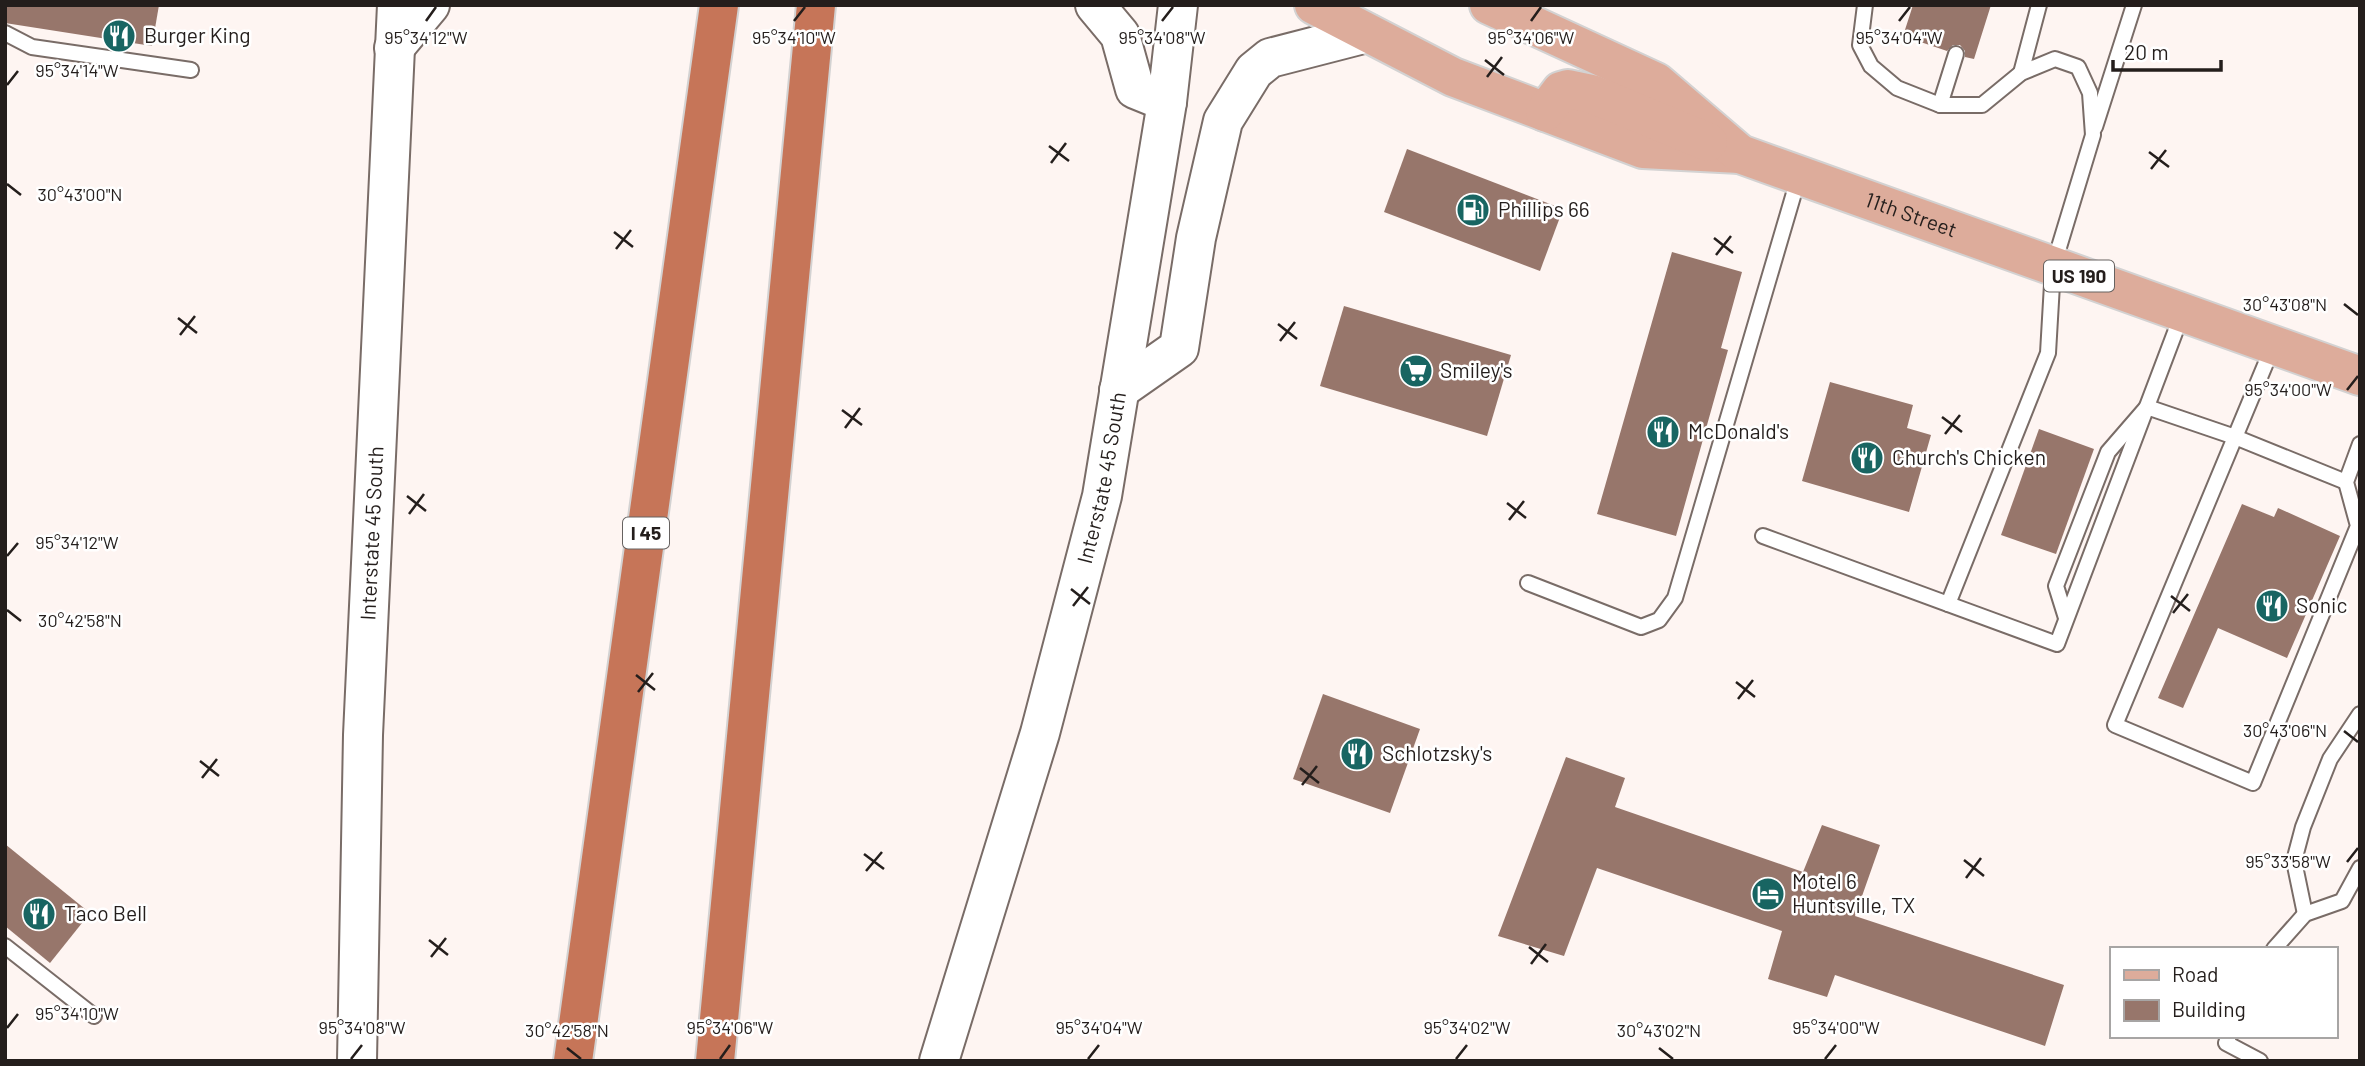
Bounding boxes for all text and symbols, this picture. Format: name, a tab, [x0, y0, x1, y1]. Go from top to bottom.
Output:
restaurant icon: Burger King	[100, 17, 138, 55]
place label: Burger King	[144, 22, 251, 47]
text: 95°34'12"W	[384, 26, 468, 48]
text: 95°34'10"W	[752, 26, 836, 48]
text: 95°34'08"W	[1119, 26, 1206, 48]
text: 95°34'06"W	[1488, 26, 1575, 48]
text: 95°34'04"W	[1855, 26, 1943, 48]
scale bar	[2113, 28, 2222, 72]
text: 20 m	[2124, 39, 2169, 64]
text: 95°34'14"W	[35, 59, 119, 81]
text: 30°43'00"N	[37, 183, 123, 205]
street label: 11th Street	[1862, 186, 1960, 242]
fuel station icon: Phillips 66	[1454, 191, 1492, 229]
place label: Phillips 66	[1498, 196, 1590, 221]
road number: US 190	[2044, 260, 2114, 292]
text: 30°43'08"N	[2243, 293, 2327, 315]
supermarket icon: Smiley's	[1397, 352, 1435, 390]
place label: Smiley's	[1440, 357, 1513, 382]
text: 95°34'00"W	[2244, 378, 2332, 400]
street label: Interstate 45 South	[1071, 390, 1130, 566]
restaurant icon: McDonald's	[1644, 413, 1682, 451]
place label: McDonald's	[1688, 418, 1789, 443]
restaurant icon: Church's Chicken	[1848, 439, 1886, 477]
place label: Church's Chicken	[1892, 444, 2046, 469]
street label: Interstate 45 South	[354, 445, 387, 621]
road number: I 45	[623, 518, 669, 548]
text: 95°34'12"W	[35, 531, 119, 553]
restaurant icon: Sonic	[2253, 587, 2291, 625]
place label: Sonic	[2296, 592, 2347, 617]
text: 30°42'58"N	[38, 609, 122, 631]
text: 30°43'06"N	[2243, 719, 2327, 741]
restaurant icon: Schlotzsky's	[1338, 735, 1376, 773]
place label: Schlotzsky's	[1382, 740, 1492, 765]
text: 95°33'58"W	[2245, 850, 2331, 872]
place label: Motel 6 Huntsville, TX	[1792, 868, 1915, 917]
hotel icon: Motel 6 Huntsville, TX	[1749, 875, 1787, 913]
restaurant icon: Taco Bell	[20, 895, 58, 933]
place label: Taco Bell	[64, 900, 147, 925]
legend	[2110, 947, 2337, 1038]
text: Road	[2172, 961, 2218, 986]
text: Building	[2172, 996, 2246, 1021]
text: 95°34'10"W	[35, 1002, 119, 1024]
text: 95°34'08"W	[319, 1016, 406, 1038]
text: 95°34'06"W	[687, 1016, 774, 1038]
text: 95°34'04"W	[1055, 1016, 1143, 1038]
text: 95°34'02"W	[1423, 1016, 1511, 1038]
text: 95°34'00"W	[1792, 1016, 1880, 1038]
text: 30°42'58"N	[525, 1019, 609, 1041]
text: 30°43'02"N	[1617, 1019, 1701, 1041]

